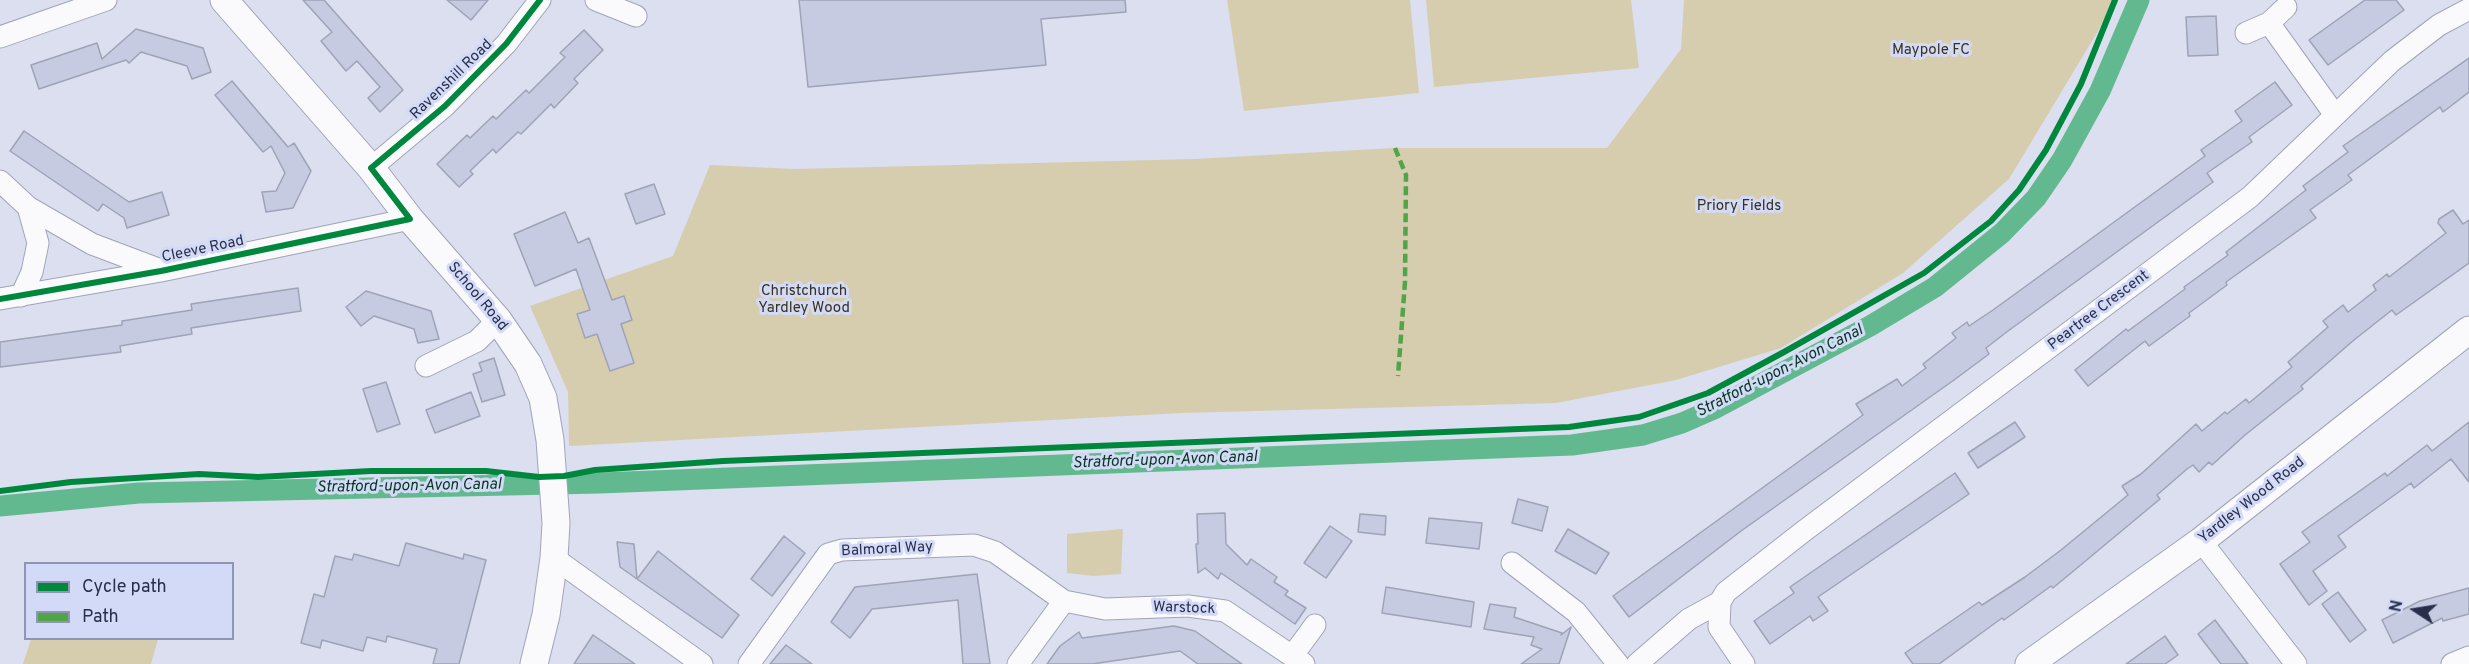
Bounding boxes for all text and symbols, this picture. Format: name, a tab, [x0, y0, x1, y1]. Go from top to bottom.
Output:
street label: Ravenshill Road	[407, 36, 497, 124]
park label: Maypole FC	[1892, 42, 1970, 60]
park label: Priory Fields	[1697, 198, 1781, 216]
street label: Cleeve Road	[160, 232, 246, 268]
street label: School Road	[443, 259, 511, 335]
street label: Peartree Crescent	[2045, 267, 2153, 355]
park label: Christchurch Yardley Wood	[758, 283, 850, 318]
water label: Stratford-upon-Avon Canal	[1693, 322, 1867, 422]
water label: Stratford-upon-Avon Canal	[1072, 448, 1258, 474]
street label: Yardley Wood Road	[2195, 454, 2309, 548]
water label: Stratford-upon-Avon Canal	[317, 476, 501, 498]
street label: Balmoral Way	[841, 539, 933, 561]
legend	[24, 562, 234, 640]
text: Cycle path	[82, 576, 167, 599]
north arrow	[2385, 580, 2445, 640]
street label: Warstock	[1152, 599, 1216, 619]
text: N	[2386, 599, 2408, 614]
text: Path	[82, 606, 119, 629]

